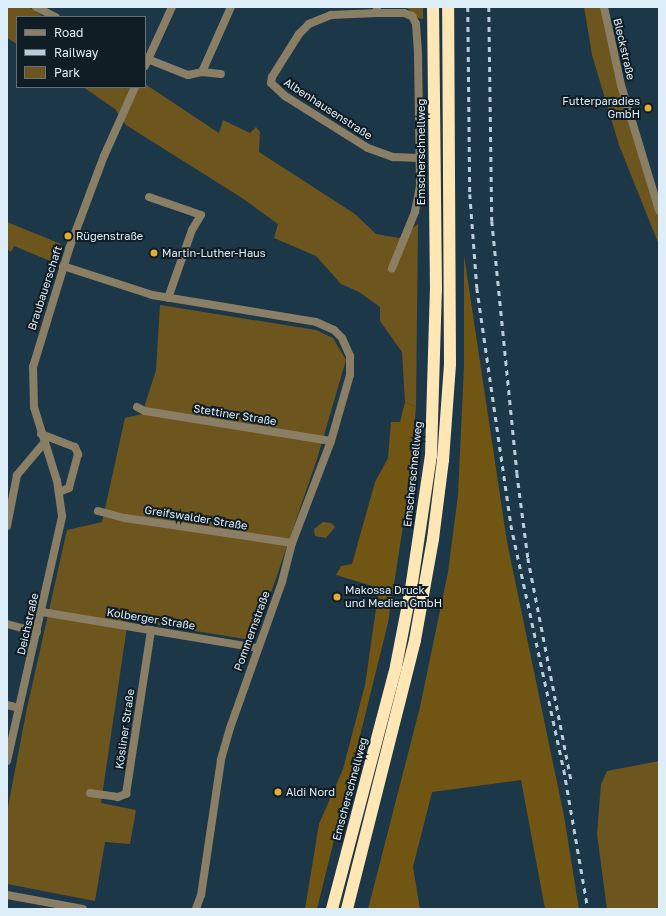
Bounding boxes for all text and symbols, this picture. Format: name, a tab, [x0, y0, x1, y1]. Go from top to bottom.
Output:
legend	[16, 16, 146, 88]
street label: Bleckstraße	[611, 17, 637, 81]
text: Road	[54, 25, 83, 40]
text: Railway	[54, 45, 99, 60]
text: Park	[54, 65, 80, 80]
street label: Albenhausenstraße	[281, 76, 375, 142]
place label: Futterparadies GmbH	[562, 95, 640, 121]
street label: Emscherschnellweg	[414, 99, 428, 205]
marker: Futterparadies GmbH	[643, 103, 653, 113]
place label: Rügenstraße	[76, 229, 143, 243]
marker: Rügenstraße	[63, 231, 73, 241]
street label: Braubauerschaft	[25, 244, 65, 332]
place label: Martin-Luther-Haus	[162, 246, 266, 260]
marker: Martin-Luther-Haus	[149, 248, 159, 258]
street label: Stettiner Straße	[193, 402, 277, 428]
street label: Emscherschnellweg	[401, 420, 425, 528]
street label: Greifswalder Straße	[144, 503, 248, 533]
place label: Makossa Druck und Medien GmbH	[345, 584, 442, 610]
street label: Pommernstraße	[231, 589, 273, 673]
street label: Deichstraße	[14, 592, 42, 656]
marker: Makossa Druck und Medien GmbH	[332, 592, 342, 602]
street label: Kolberger Straße	[106, 605, 196, 633]
street label: Kösliner Straße	[113, 688, 137, 770]
street label: Emscherschnellweg	[330, 736, 370, 842]
place label: Aldi Nord	[286, 785, 335, 799]
marker: Aldi Nord	[273, 787, 283, 797]

